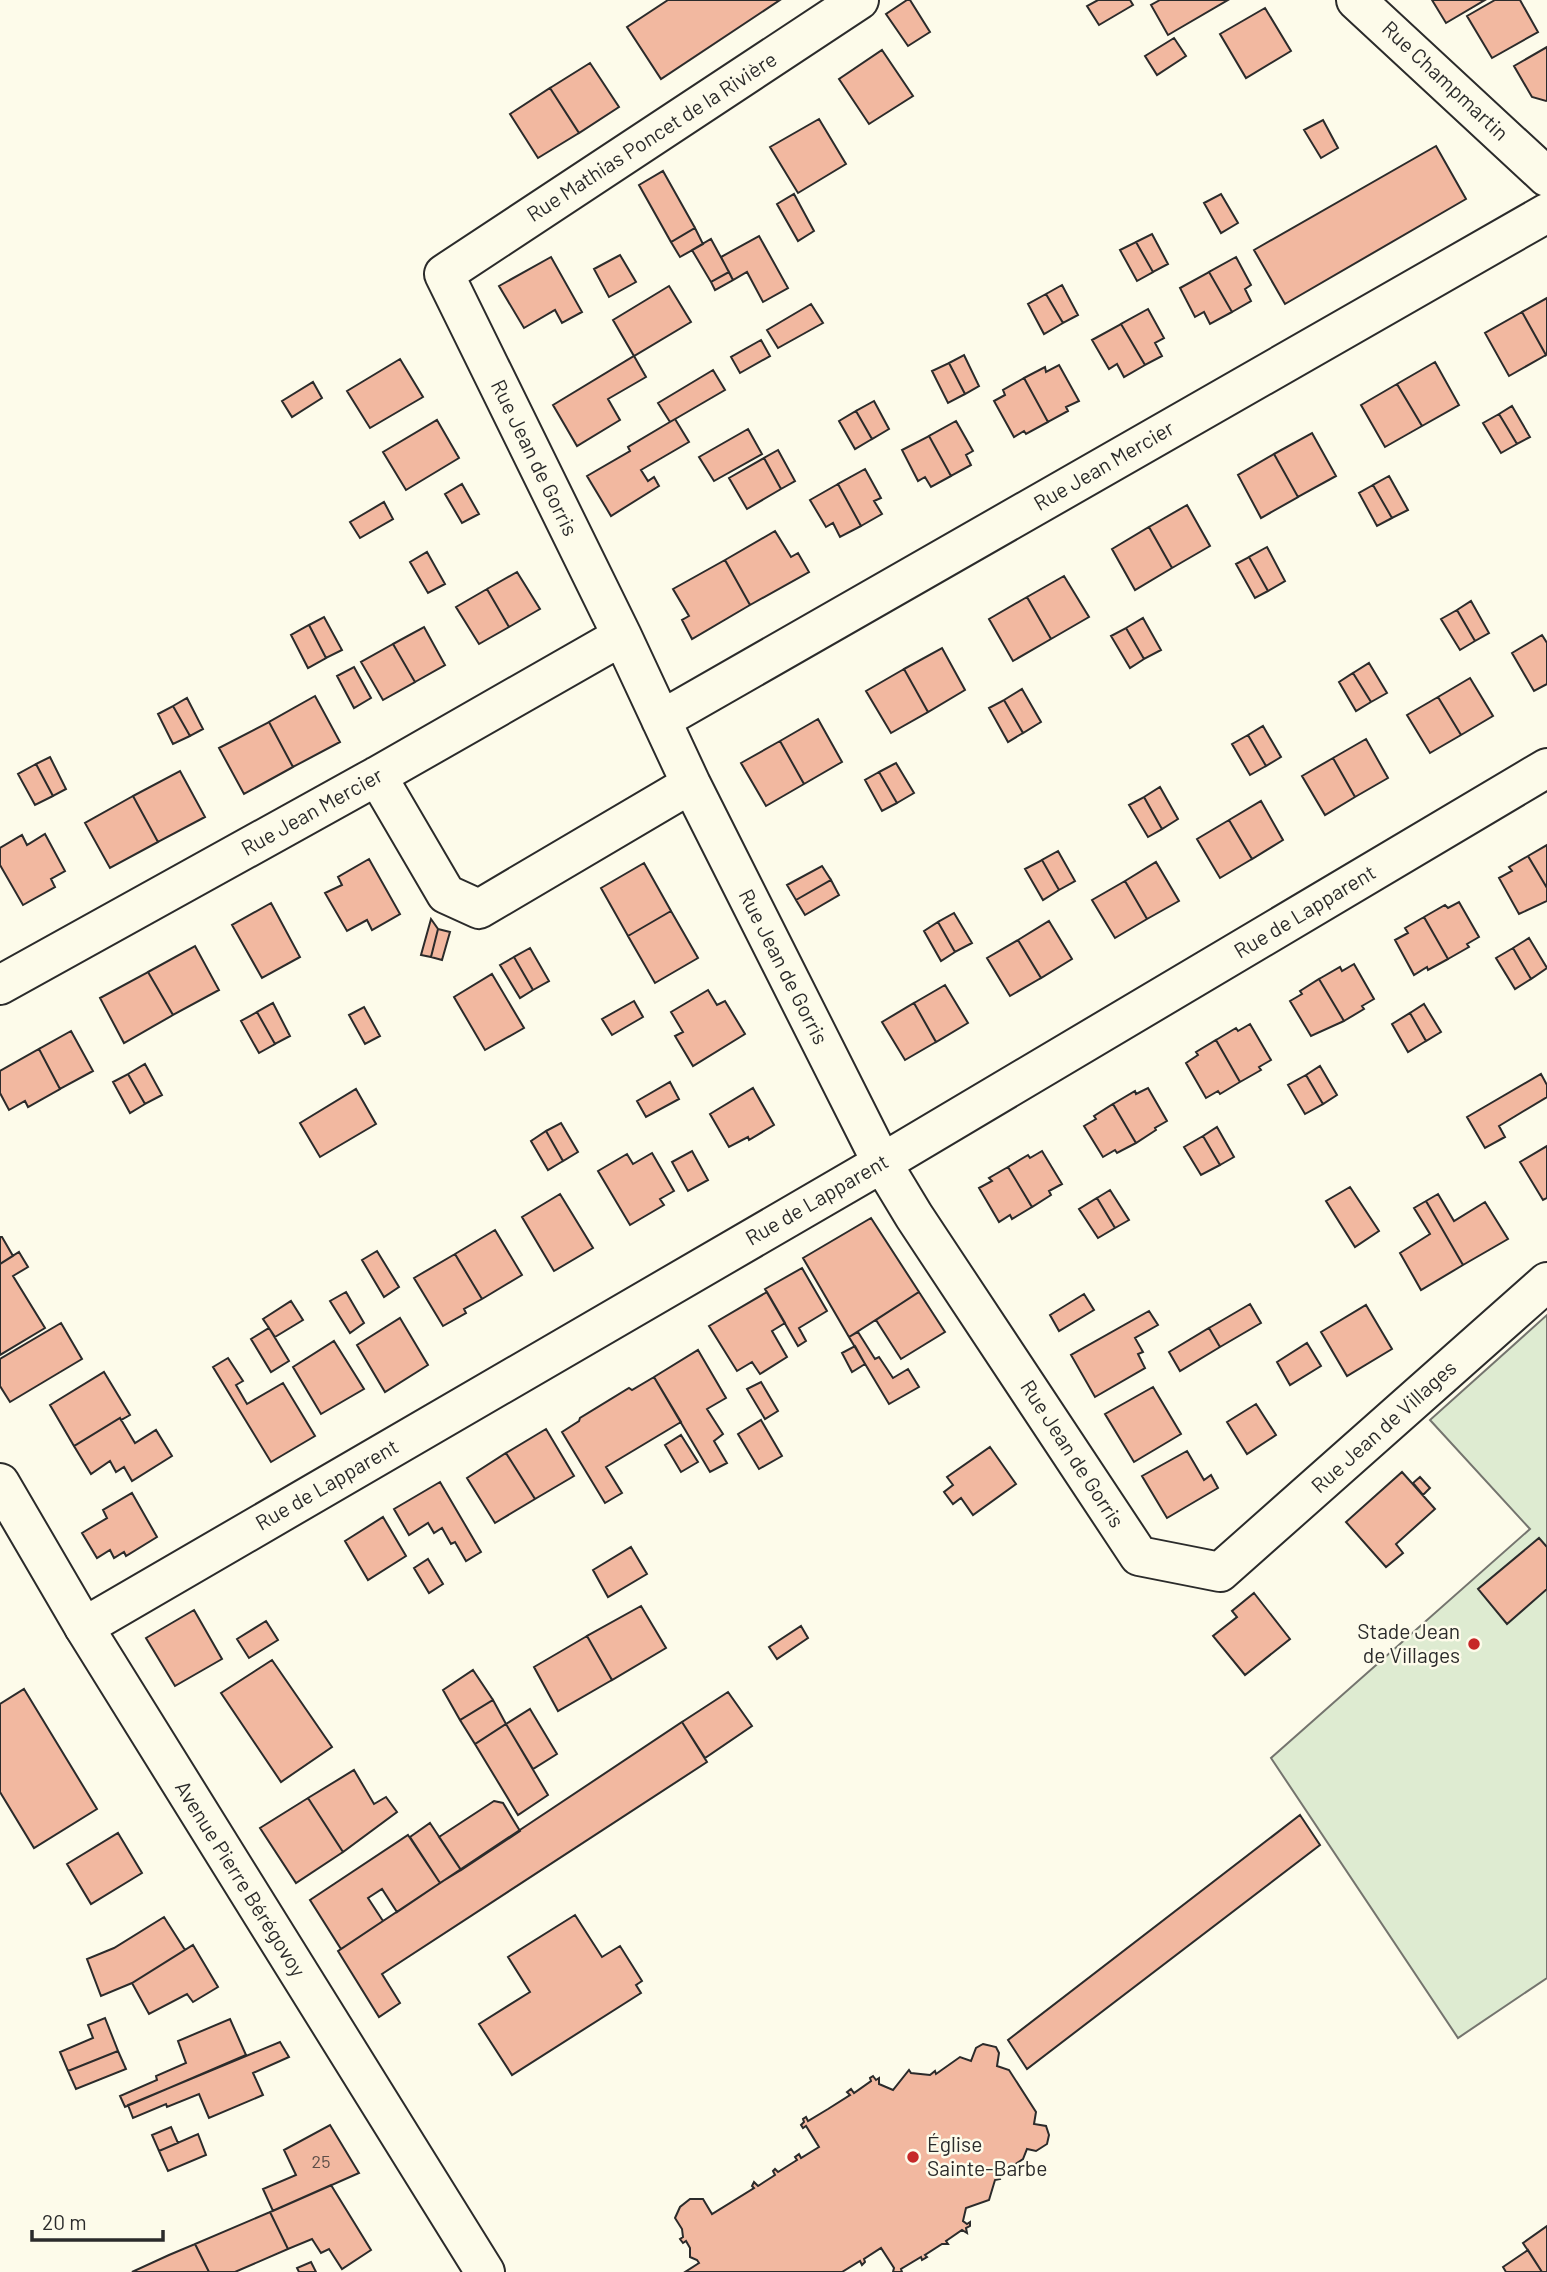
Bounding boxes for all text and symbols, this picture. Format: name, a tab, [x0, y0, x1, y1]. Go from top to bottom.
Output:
street label: Rue Champmartin	[1378, 15, 1514, 145]
street label: Rue Mathias Poncet de la Rivière	[522, 45, 781, 226]
street label: Rue Jean de Gorris	[487, 375, 584, 540]
street label: Rue Jean Mercier	[1029, 414, 1178, 515]
street label: Rue Jean Mercier	[236, 761, 387, 860]
street label: Rue de Lapparent	[1229, 859, 1380, 963]
street label: Rue Jean de Gorris	[734, 885, 834, 1048]
street label: Rue de Lapparent	[740, 1148, 892, 1250]
street label: Rue Jean de Villages	[1305, 1354, 1461, 1497]
street label: Rue Jean de Gorris	[1016, 1375, 1130, 1532]
street label: Rue de Lapparent	[250, 1433, 402, 1535]
place label: Stade Jean de Villages	[1357, 1618, 1460, 1667]
marker: Stade Jean de Villages	[1466, 1636, 1482, 1652]
street label: Avenue Pierre Bérégovoy	[171, 1776, 312, 1981]
place label: Église Sainte-Barbe	[927, 2131, 1047, 2180]
marker: Église Sainte-Barbe	[905, 2149, 921, 2165]
house number: 25	[312, 2150, 330, 2172]
scale bar	[32, 2198, 163, 2242]
text: 20 m	[42, 2209, 87, 2234]

